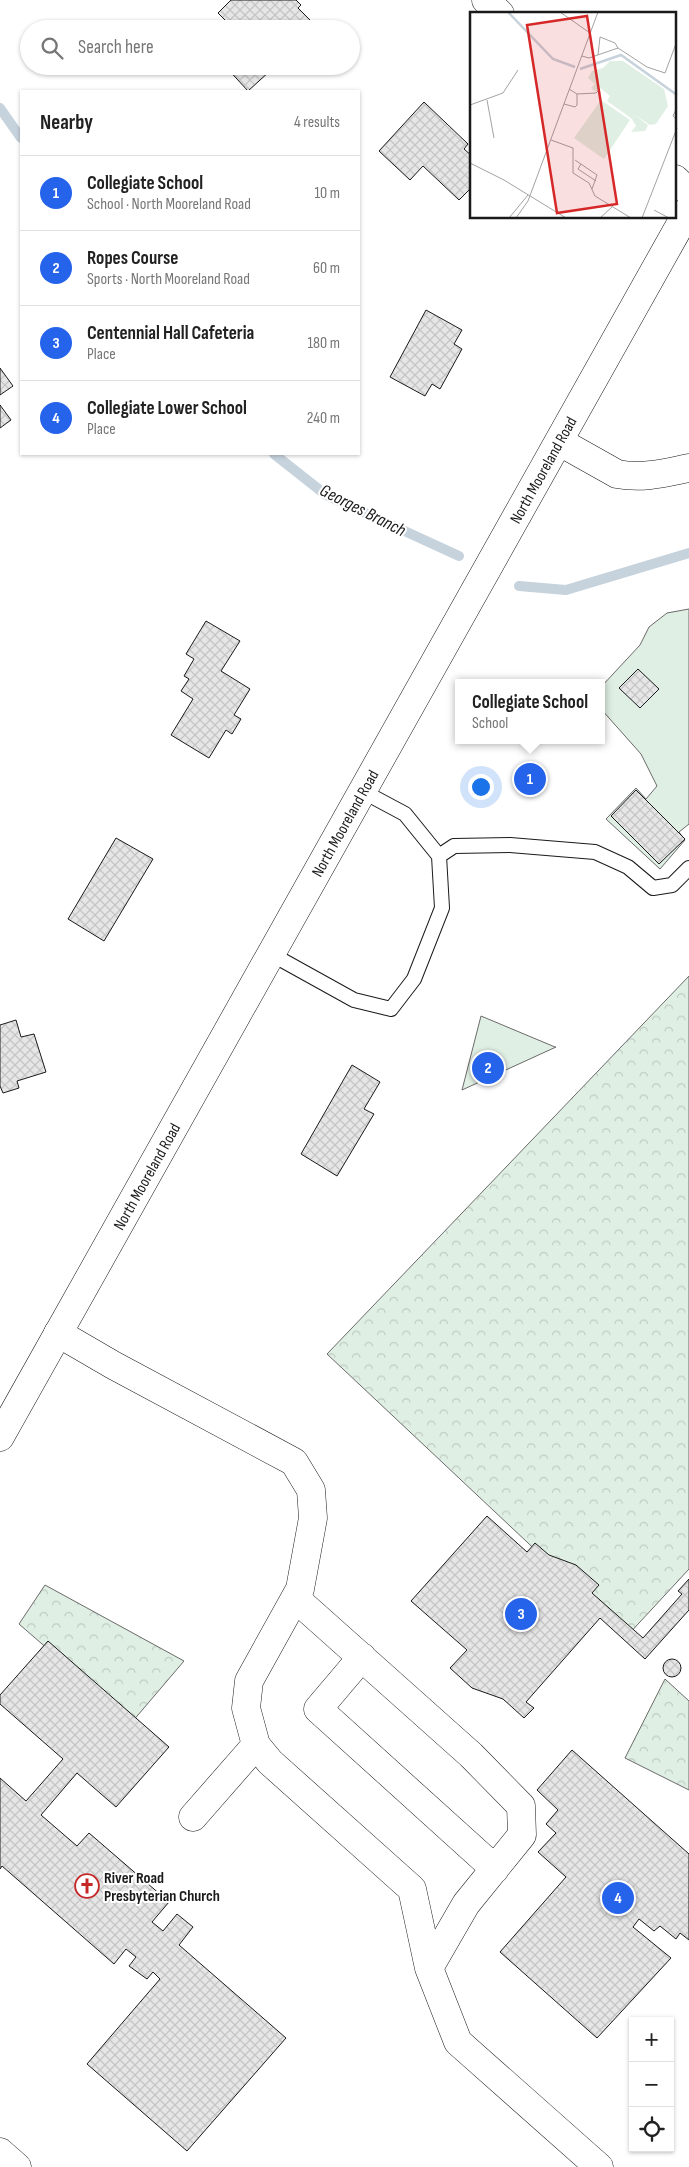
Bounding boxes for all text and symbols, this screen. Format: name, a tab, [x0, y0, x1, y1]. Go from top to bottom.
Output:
inset map	[470, 12, 676, 219]
search box	[20, 20, 360, 75]
icon: search	[38, 34, 66, 62]
text: Search here	[78, 36, 154, 59]
text: Nearby	[40, 110, 93, 135]
text: 4 results	[294, 113, 340, 132]
text: Collegiate School	[87, 172, 203, 195]
text: 1	[53, 184, 59, 203]
text: 10 m	[314, 184, 340, 203]
text: School · North Mooreland Road	[87, 195, 251, 214]
text: Ropes Course	[87, 247, 178, 270]
text: 2	[52, 259, 60, 278]
text: 60 m	[313, 259, 340, 278]
text: Sports · North Mooreland Road	[87, 270, 250, 289]
text: Centennial Hall Cafeteria	[87, 322, 254, 345]
text: 3	[52, 334, 60, 353]
text: 180 m	[307, 334, 340, 353]
text: Place	[87, 345, 116, 364]
text: Collegiate Lower School	[87, 397, 247, 420]
text: 4	[52, 409, 60, 428]
text: 240 m	[307, 409, 340, 428]
street label: North Mooreland Road	[506, 414, 581, 527]
text: Place	[87, 420, 116, 439]
water label: Georges Branch	[316, 480, 410, 541]
popup	[455, 679, 605, 744]
text: Collegiate School	[472, 691, 588, 714]
text: School	[472, 714, 508, 733]
pin: 1	[514, 760, 546, 798]
street label: North Mooreland Road	[308, 767, 383, 880]
your location	[468, 774, 494, 800]
pin: 2	[472, 1049, 504, 1087]
street label: North Mooreland Road	[110, 1120, 185, 1234]
pin: 3	[505, 1595, 537, 1633]
place label: River Road Presbyterian Church	[104, 1869, 220, 1906]
church icon: River Road Presbyterian Church	[74, 1873, 100, 1899]
pin: 4	[602, 1879, 634, 1917]
map controls	[629, 2017, 674, 2152]
button: +	[629, 2017, 674, 2062]
button: −	[629, 2062, 674, 2107]
button: locate	[629, 2107, 674, 2152]

